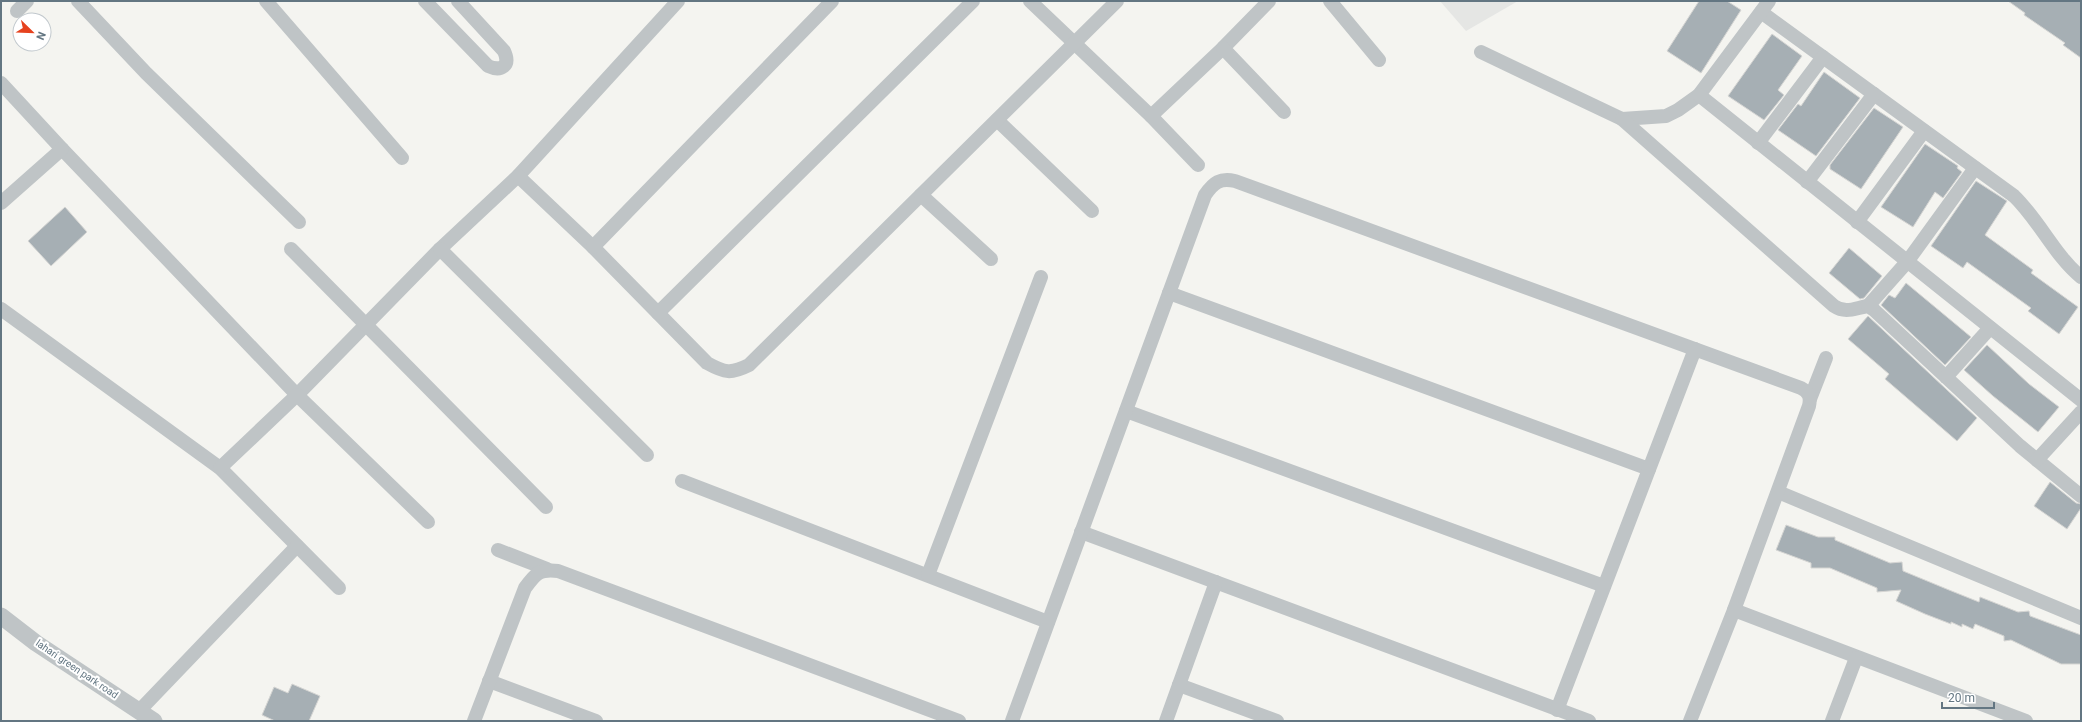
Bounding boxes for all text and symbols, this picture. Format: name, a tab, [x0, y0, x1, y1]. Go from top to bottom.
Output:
north arrow	[12, 12, 52, 52]
text: N	[33, 30, 48, 42]
street label: lahari green park road	[34, 637, 120, 701]
scale bar	[1942, 684, 1994, 710]
text: 20 m	[1948, 691, 1975, 705]

